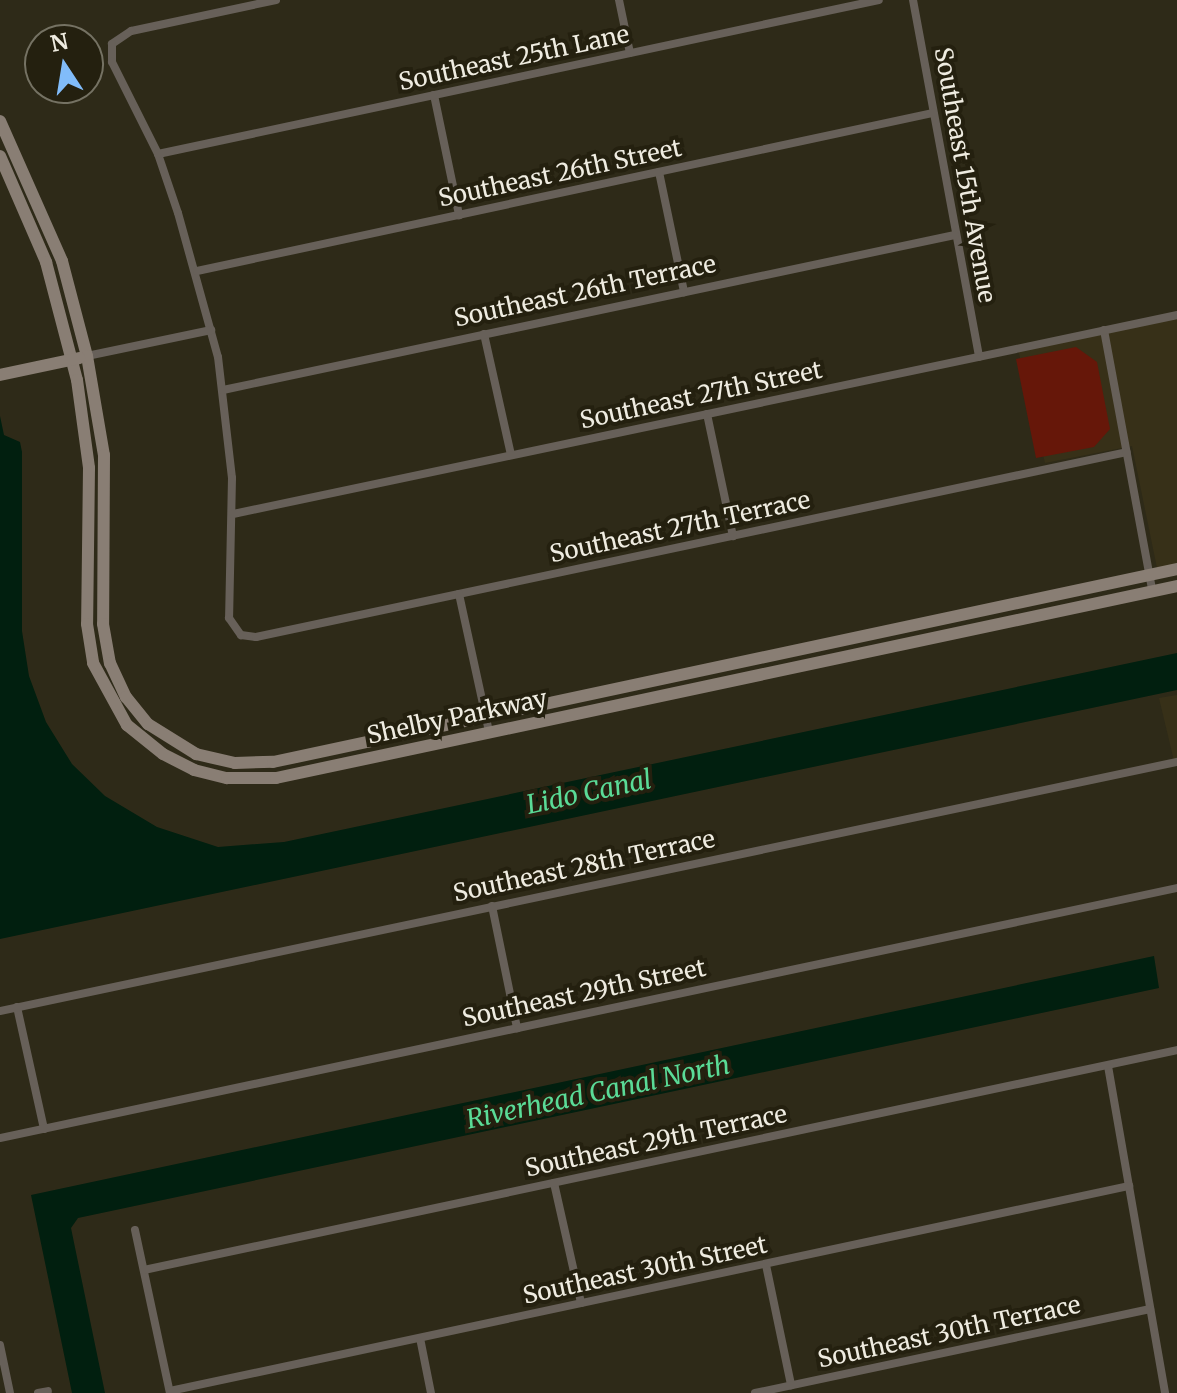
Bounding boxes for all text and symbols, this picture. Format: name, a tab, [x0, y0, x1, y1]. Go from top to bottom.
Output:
street label: Southeast 25th Lane	[396, 19, 632, 97]
north arrow	[24, 24, 104, 104]
text: N	[48, 27, 71, 58]
street label: Southeast 15th Avenue	[928, 45, 1002, 305]
street label: Southeast 26th Street	[436, 133, 684, 213]
street label: Southeast 26th Terrace	[452, 249, 718, 333]
street label: Southeast 27th Street	[577, 355, 825, 435]
street label: Southeast 27th Terrace	[547, 485, 813, 569]
street label: Shelby Parkway	[364, 684, 550, 750]
water label: Lido Canal	[524, 764, 654, 820]
street label: Southeast 28th Terrace	[450, 824, 718, 908]
street label: Southeast 29th Street	[460, 953, 708, 1033]
water label: Riverhead Canal North	[463, 1049, 733, 1135]
street label: Southeast 29th Terrace	[522, 1099, 790, 1183]
street label: Southeast 30th Street	[520, 1230, 770, 1310]
street label: Southeast 30th Terrace	[815, 1290, 1083, 1374]

